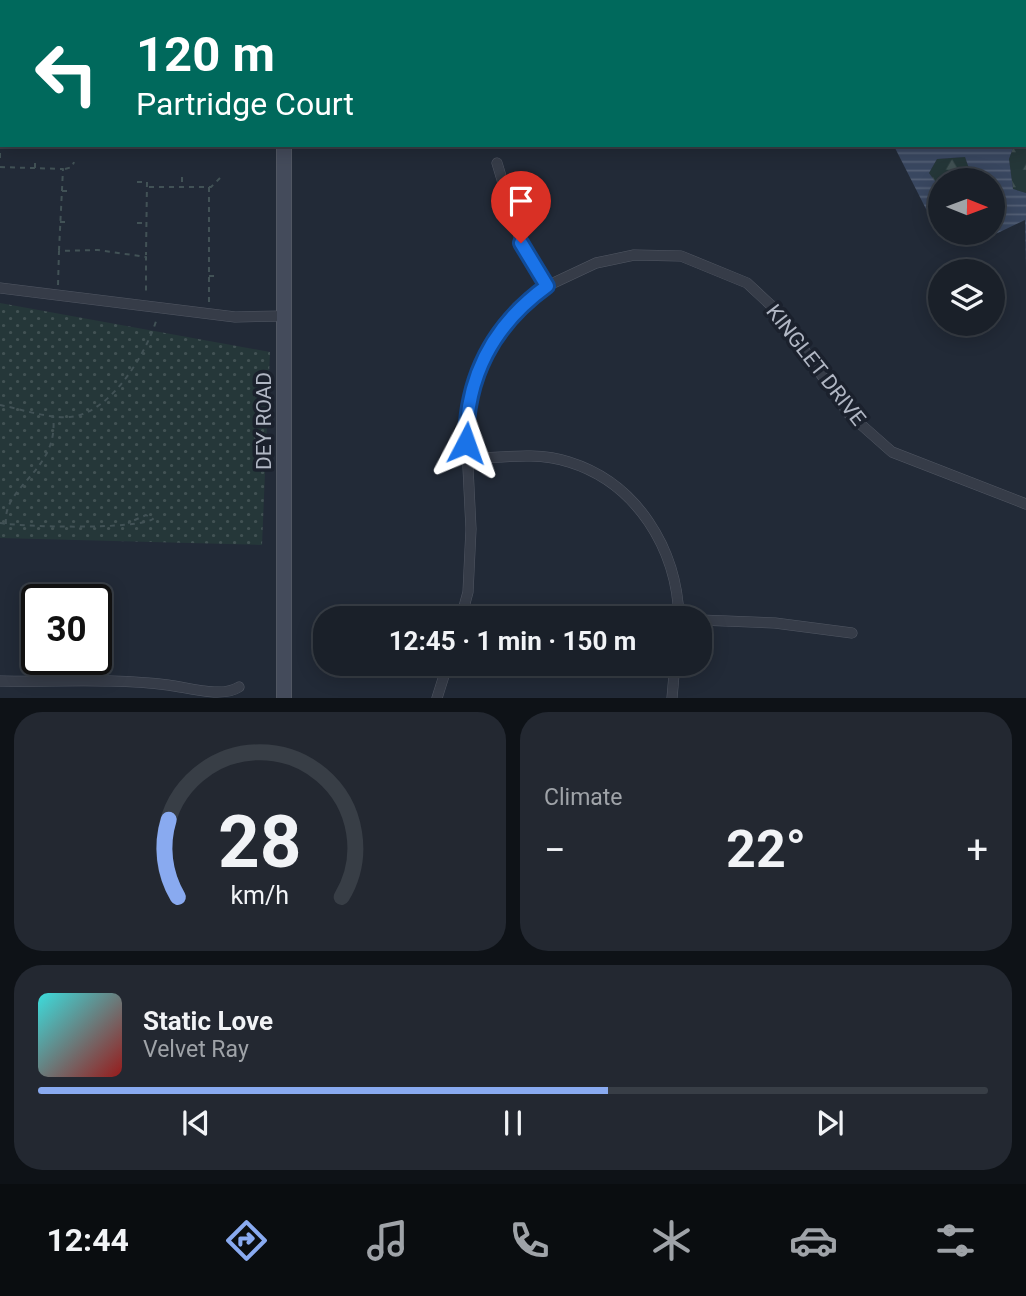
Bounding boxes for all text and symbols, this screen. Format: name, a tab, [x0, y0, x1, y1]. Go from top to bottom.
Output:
text: 120 m	[136, 26, 275, 83]
icon: left	[21, 28, 112, 119]
text: Partridge Court	[136, 85, 354, 123]
north arrow	[928, 168, 1004, 245]
map controls	[928, 168, 1005, 336]
pin	[491, 171, 551, 243]
icon: arrive	[502, 182, 540, 220]
button: layers	[928, 259, 1005, 336]
street label: KINGLET DRIVE	[761, 300, 871, 430]
street label: DEY ROAD	[252, 372, 276, 470]
position arrow	[429, 406, 503, 480]
speed limit sign: 30	[21, 584, 112, 675]
text: 12:45 · 1 min · 150 m	[389, 626, 636, 656]
text: Climate	[544, 784, 623, 811]
text: 28	[218, 800, 302, 886]
text: 22°	[726, 819, 806, 880]
text: −	[544, 828, 566, 872]
text: +	[966, 828, 988, 872]
text: km/h	[231, 881, 289, 910]
text: Static Love	[143, 1006, 273, 1036]
text: Velvet Ray	[143, 1036, 249, 1063]
icon: previous	[177, 1104, 215, 1142]
icon: pause	[494, 1104, 532, 1142]
icon: next	[811, 1104, 849, 1142]
icon: directions	[222, 1216, 271, 1265]
icon: music	[363, 1216, 412, 1265]
icon: phone	[505, 1216, 554, 1265]
icon: climate	[647, 1216, 696, 1265]
icon: car	[789, 1216, 838, 1265]
icon: filters	[931, 1216, 980, 1265]
text: 12:44	[46, 1221, 129, 1259]

